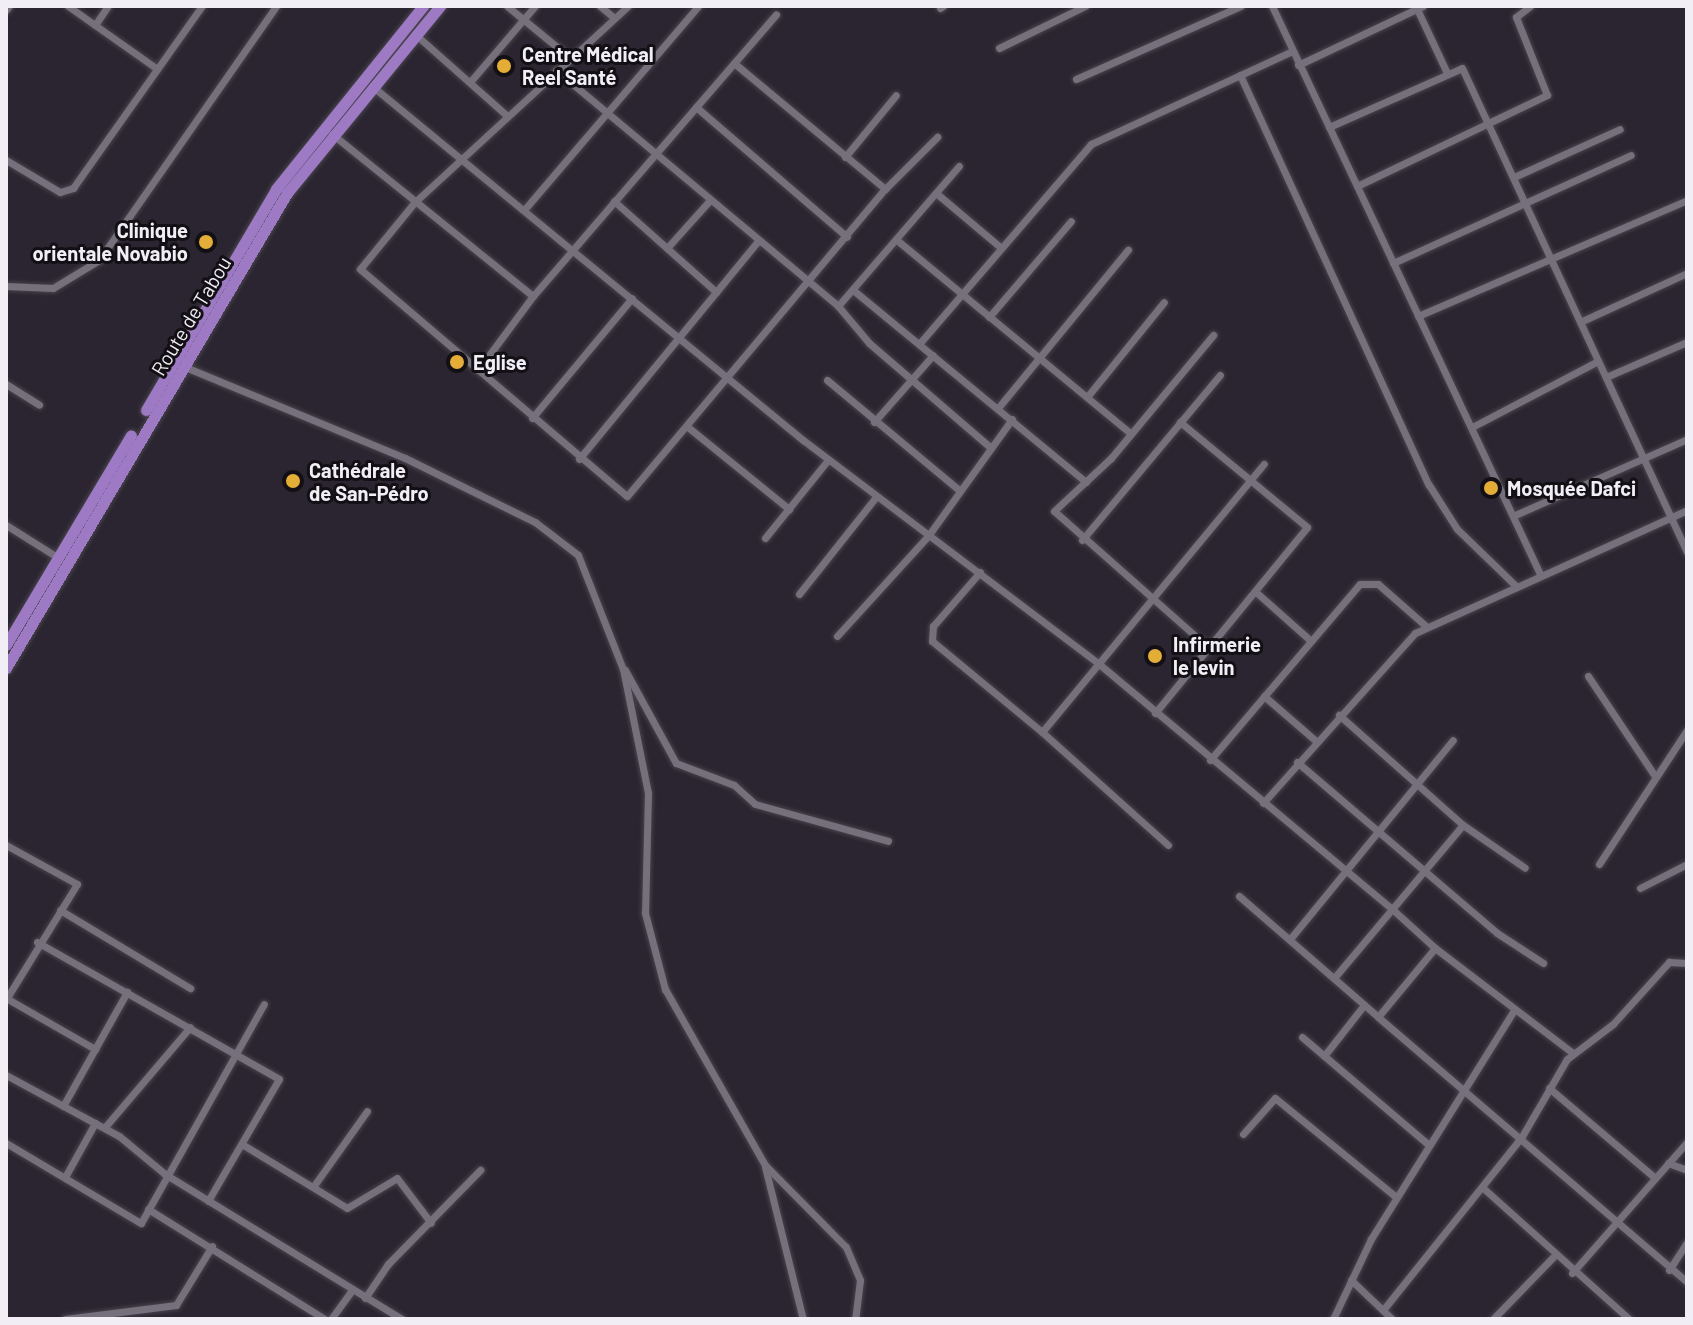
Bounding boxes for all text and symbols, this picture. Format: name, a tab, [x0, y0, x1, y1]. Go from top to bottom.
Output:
place label: Centre Médical Reel Santé	[522, 42, 654, 89]
marker: Centre Médical Reel Santé	[493, 55, 515, 77]
place label: Clinique orientale Novabio	[32, 218, 188, 265]
marker: Clinique orientale Novabio	[195, 231, 217, 253]
street label: Route de Tabou	[146, 252, 236, 380]
place label: Eglise	[473, 350, 527, 374]
marker: Eglise	[448, 353, 466, 371]
place label: Cathédrale de San-Pédro	[309, 458, 429, 505]
marker: Cathédrale de San-Pédro	[284, 472, 302, 490]
place label: Mosquée Dafci	[1507, 476, 1636, 500]
marker: Mosquée Dafci	[1482, 479, 1500, 497]
place label: Infirmerie le levin	[1173, 632, 1261, 679]
marker: Infirmerie le levin	[1144, 645, 1166, 667]

